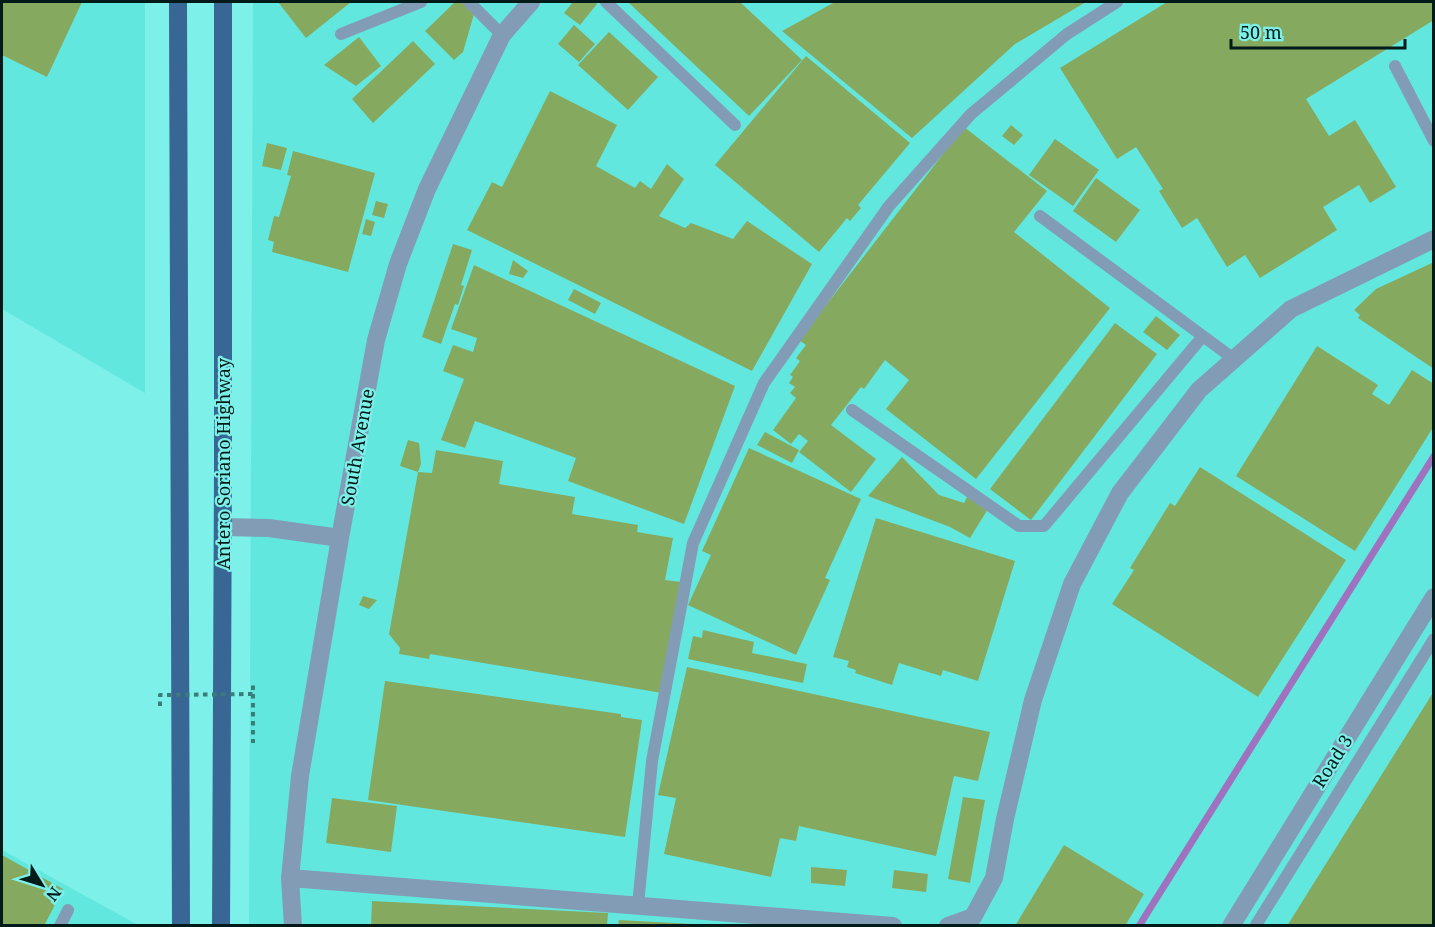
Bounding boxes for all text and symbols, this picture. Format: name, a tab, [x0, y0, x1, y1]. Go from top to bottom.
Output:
scale bar	[1231, 12, 1405, 50]
text: 50 m	[1240, 20, 1282, 44]
street label: Antero Soriano Highway	[211, 357, 235, 570]
street label: South Avenue	[335, 387, 379, 507]
street label: Road 3	[1306, 730, 1358, 792]
north arrow	[12, 855, 72, 915]
text: N	[41, 882, 66, 906]

